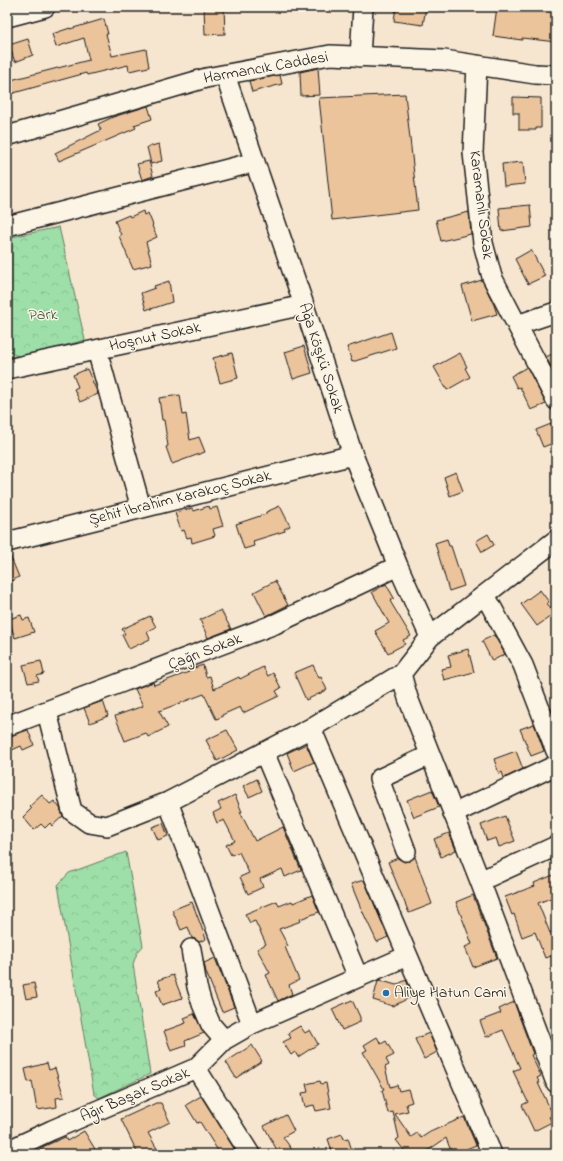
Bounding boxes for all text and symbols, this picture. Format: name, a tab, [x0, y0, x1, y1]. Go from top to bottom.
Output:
street label: Harmancık Caddesi	[202, 45, 330, 91]
street label: Karamanlı Sokak	[462, 149, 500, 262]
street label: Ağa Köşkü Sokak	[292, 300, 350, 417]
park label: Park	[29, 303, 58, 327]
street label: Hoşnut Sokak	[107, 315, 204, 358]
street label: Şehit İbrahim Karakoç Sokak	[86, 463, 275, 532]
street label: Çağrı Sokak	[165, 627, 246, 677]
place label: Aliye Hatun Cami	[394, 981, 507, 1005]
marker: Aliye Hatun Cami	[381, 988, 391, 998]
street label: Ağır Başak Sokak	[77, 1061, 194, 1129]

